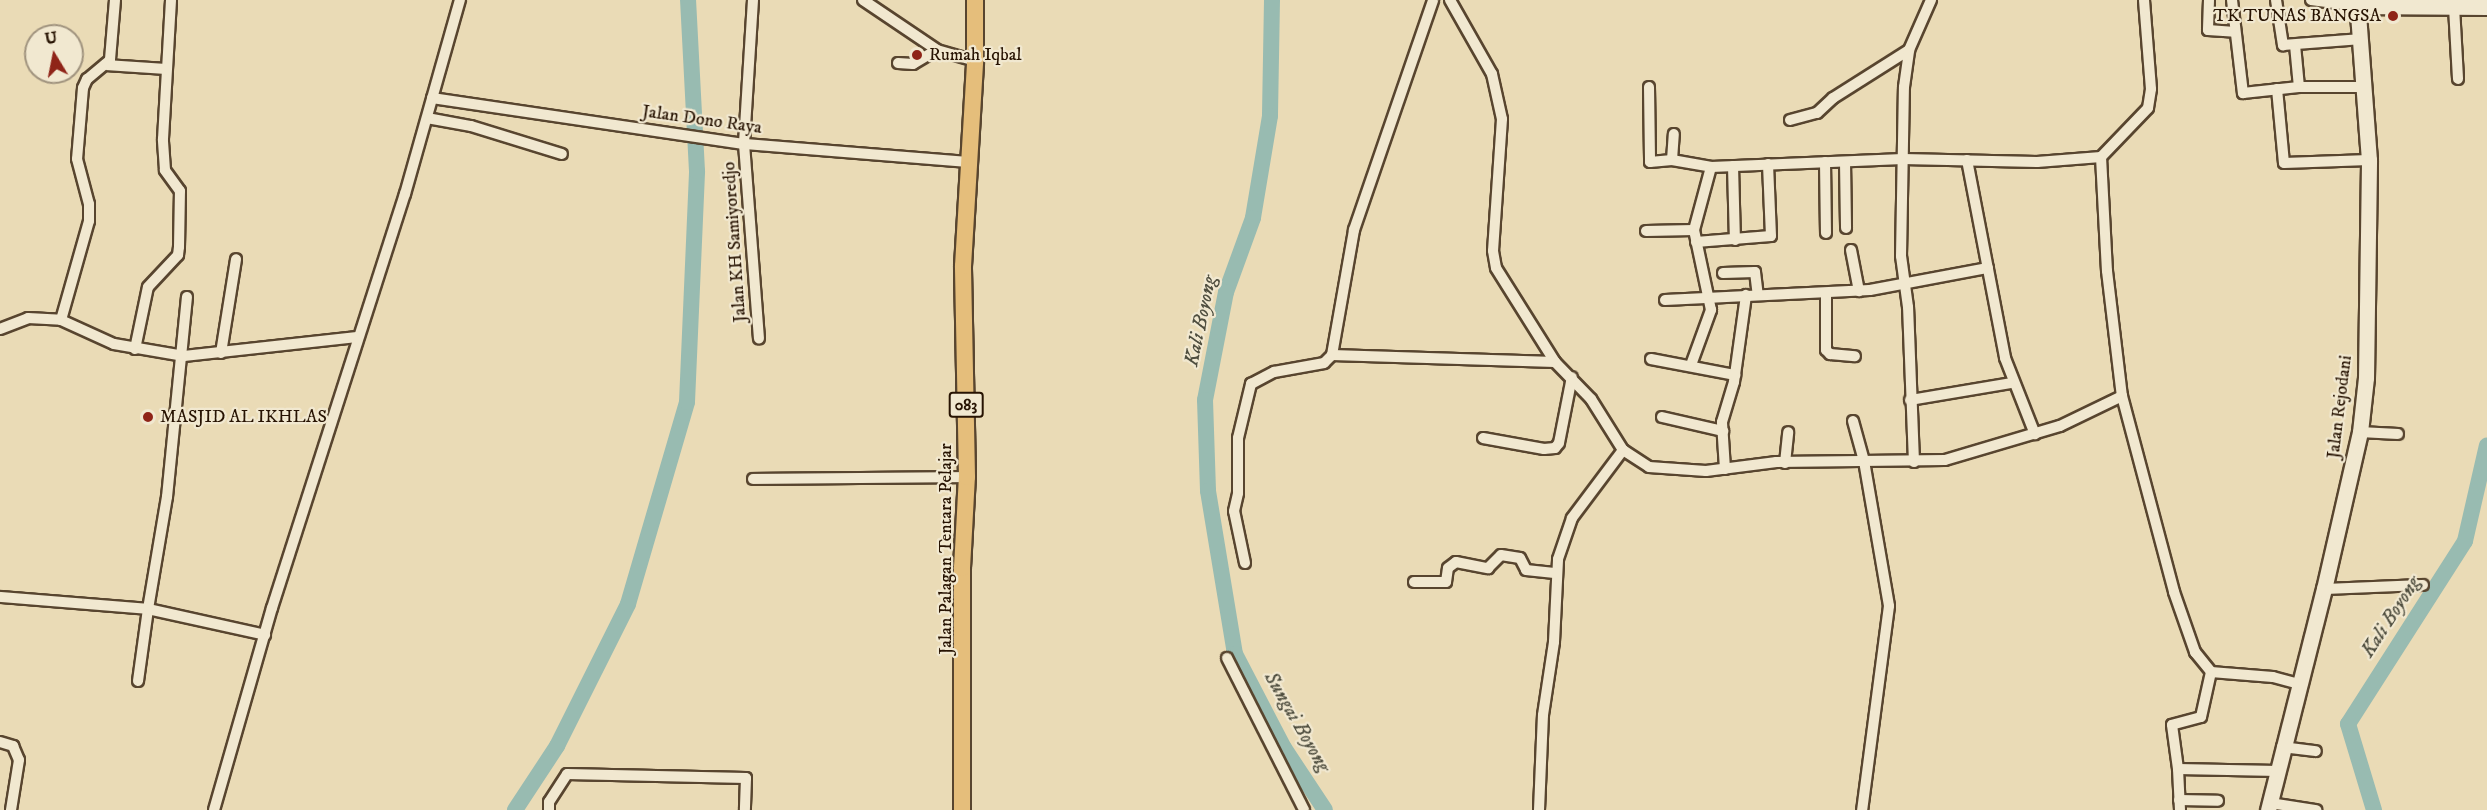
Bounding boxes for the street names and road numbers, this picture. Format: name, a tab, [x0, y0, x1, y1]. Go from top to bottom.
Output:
street label: Jalan Dono Raya	[641, 101, 763, 139]
street label: Jalan KH Samiyoredjo	[719, 161, 751, 323]
street label: Jalan Rejodani	[2323, 354, 2357, 460]
road number: 083	[948, 392, 984, 418]
street label: Jalan Palagan Tentara Pelajar	[935, 443, 957, 655]

